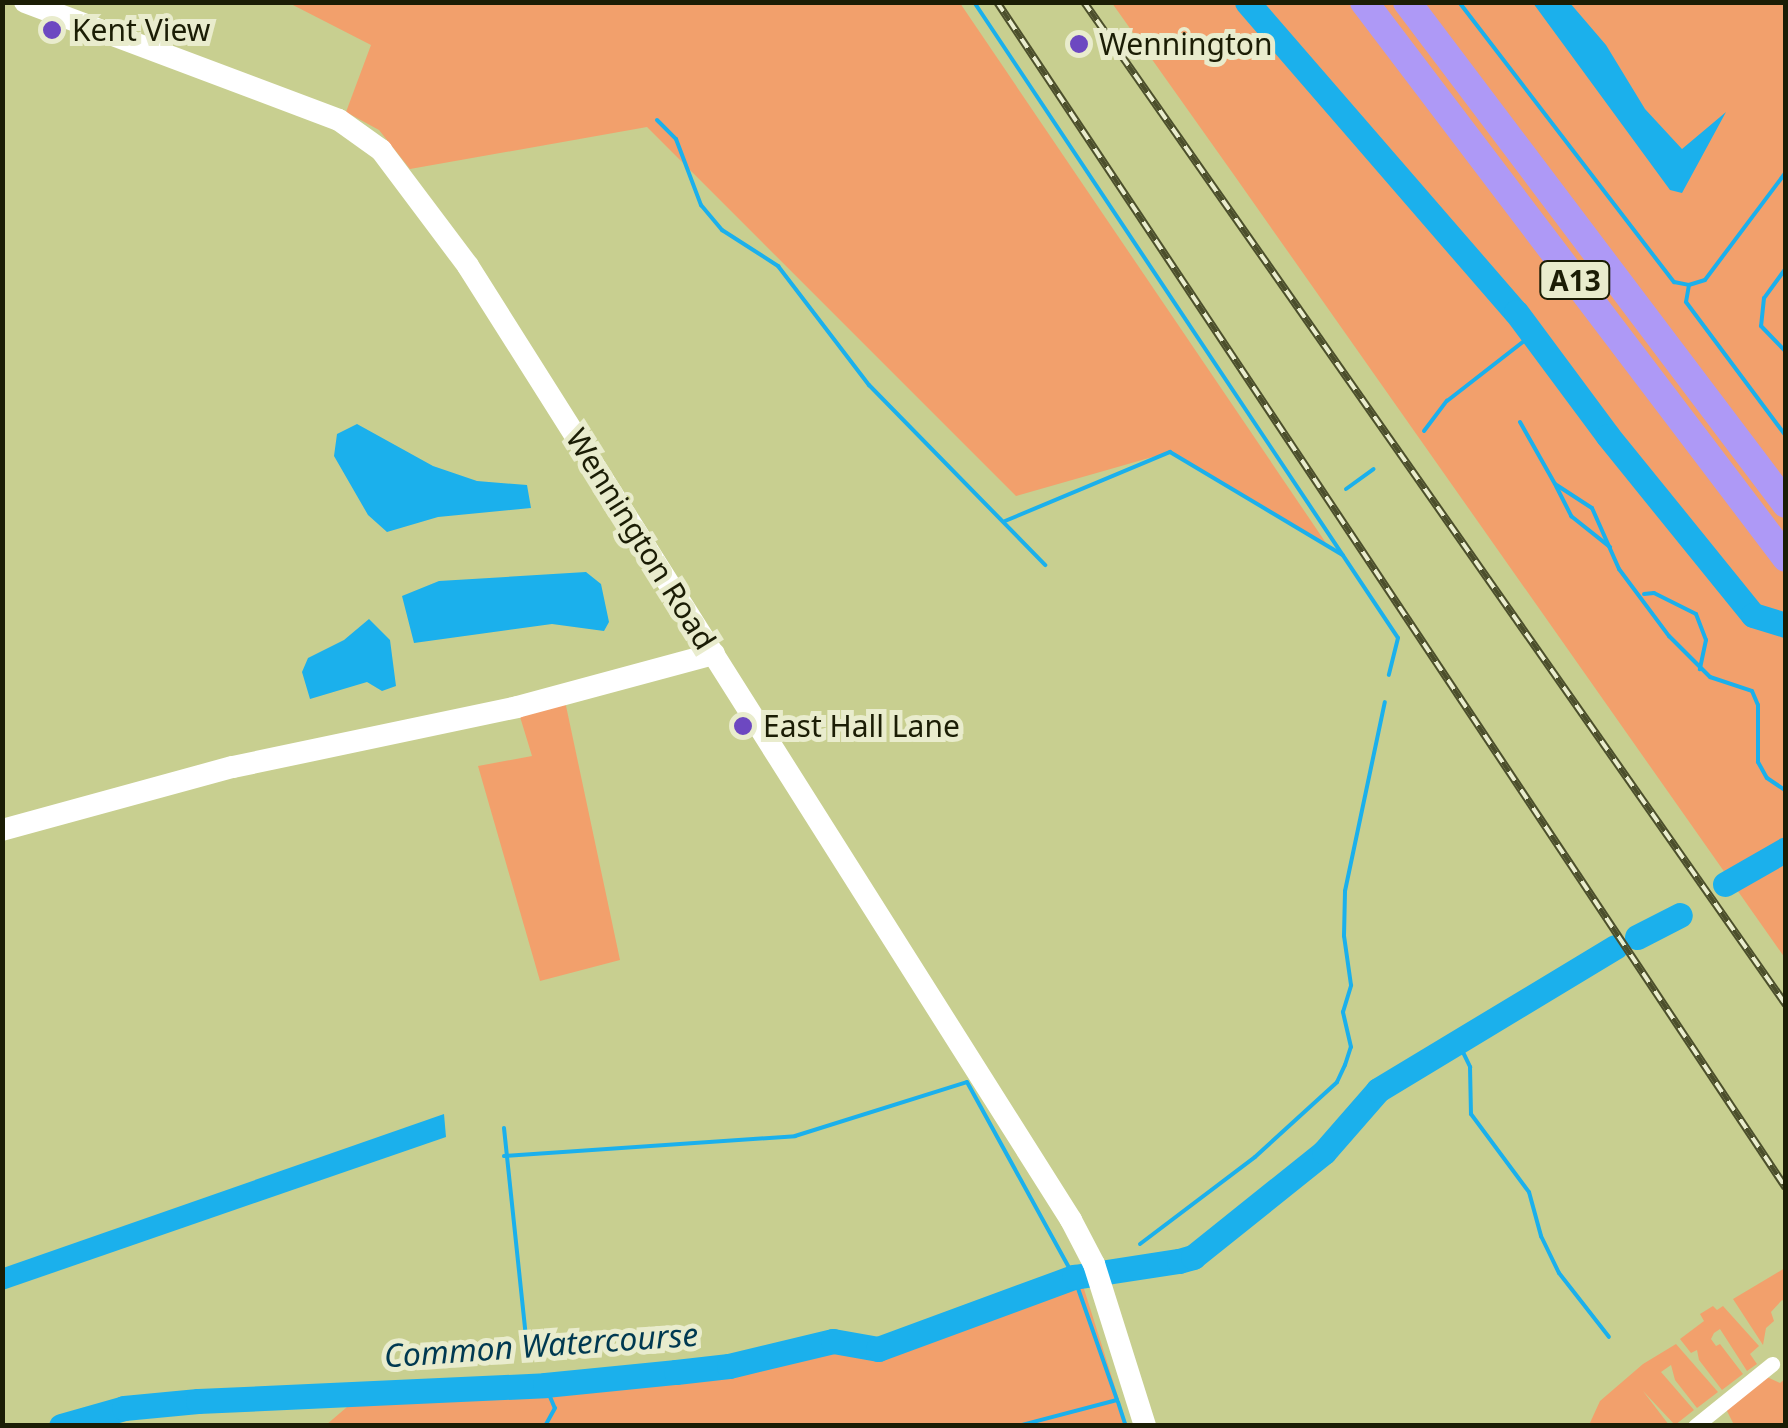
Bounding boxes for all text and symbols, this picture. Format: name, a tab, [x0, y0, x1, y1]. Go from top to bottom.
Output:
place label: Kent View	[72, 12, 210, 48]
marker: Kent View	[41, 19, 63, 41]
place label: Wennington	[1099, 26, 1273, 62]
marker: Wennington	[1068, 33, 1090, 55]
road number: A13	[1538, 257, 1612, 303]
street label: Wennington Road	[559, 422, 723, 656]
place label: East Hall Lane	[763, 708, 960, 744]
marker: East Hall Lane	[732, 715, 754, 737]
water label: Common Watercourse	[383, 1315, 699, 1375]

